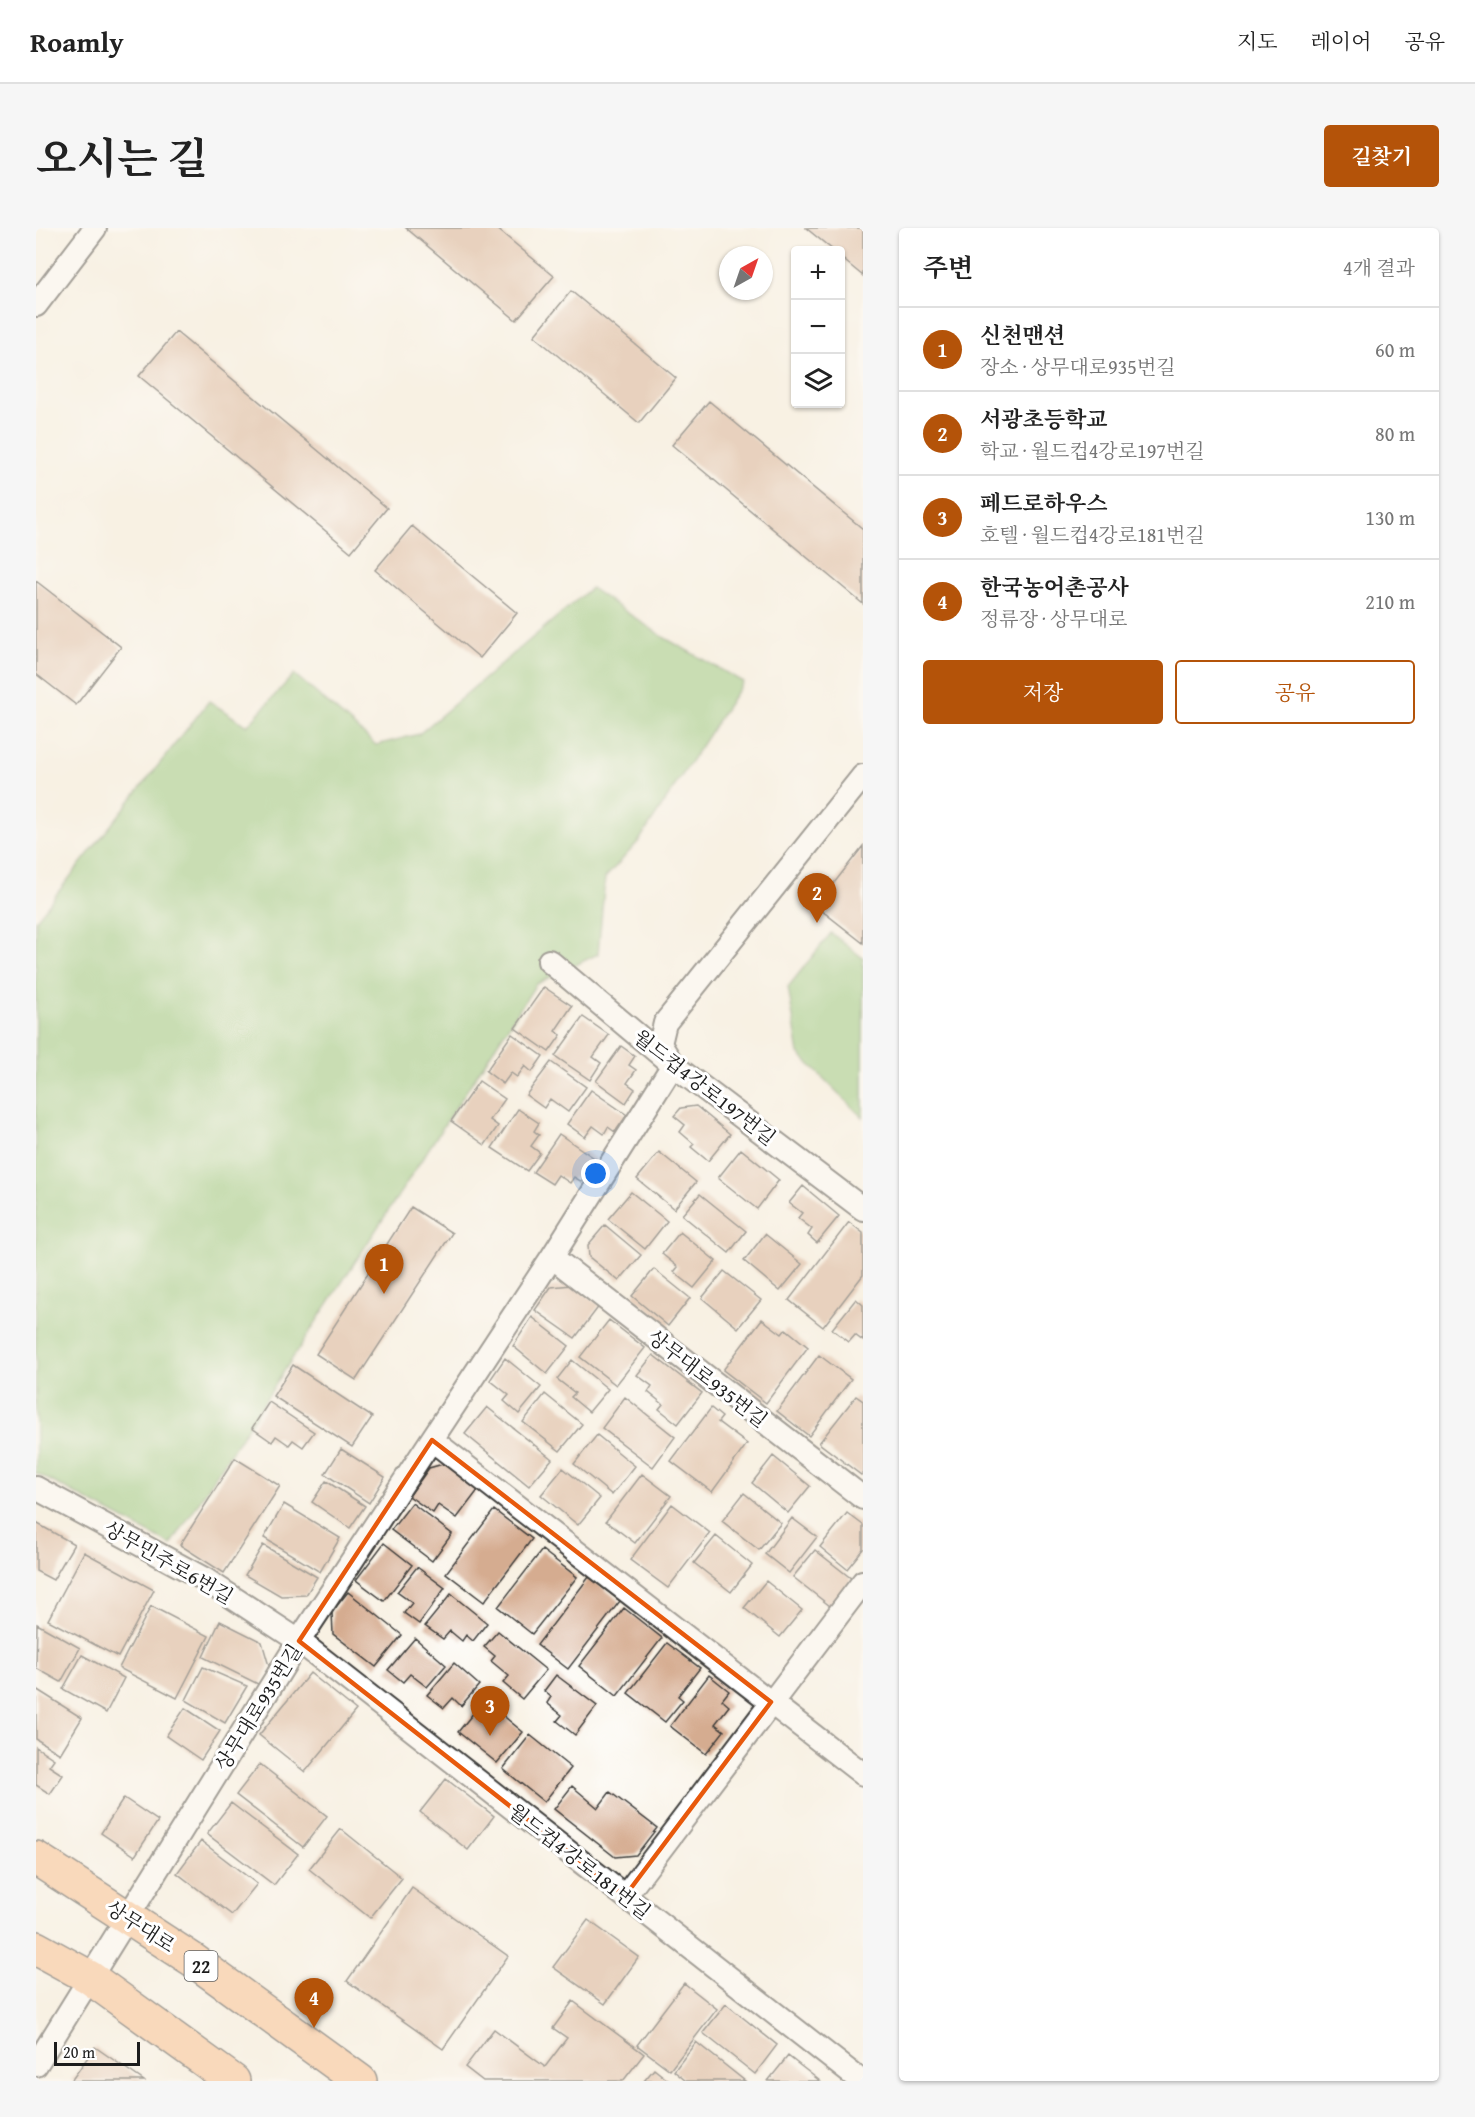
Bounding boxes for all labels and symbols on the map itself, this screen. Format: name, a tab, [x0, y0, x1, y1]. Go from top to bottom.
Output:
north arrow	[719, 246, 773, 300]
pin: 2	[798, 874, 836, 923]
street label: 월드컵4강로197번길	[628, 1022, 782, 1152]
your location	[581, 1159, 610, 1188]
pin: 1	[364, 1244, 404, 1294]
street label: 상무대로935번길	[642, 1322, 774, 1434]
street label: 상무민주로6번길	[99, 1513, 239, 1611]
street label: 상무대로935번길	[207, 1638, 309, 1776]
pin: 3	[470, 1686, 510, 1736]
street label: 월드컵4강로181번길	[503, 1796, 657, 1926]
street label: 상무대로	[101, 1893, 181, 1959]
road number: 22	[184, 1951, 218, 1981]
pin: 4	[294, 1978, 334, 2028]
scale bar	[54, 2039, 140, 2066]

